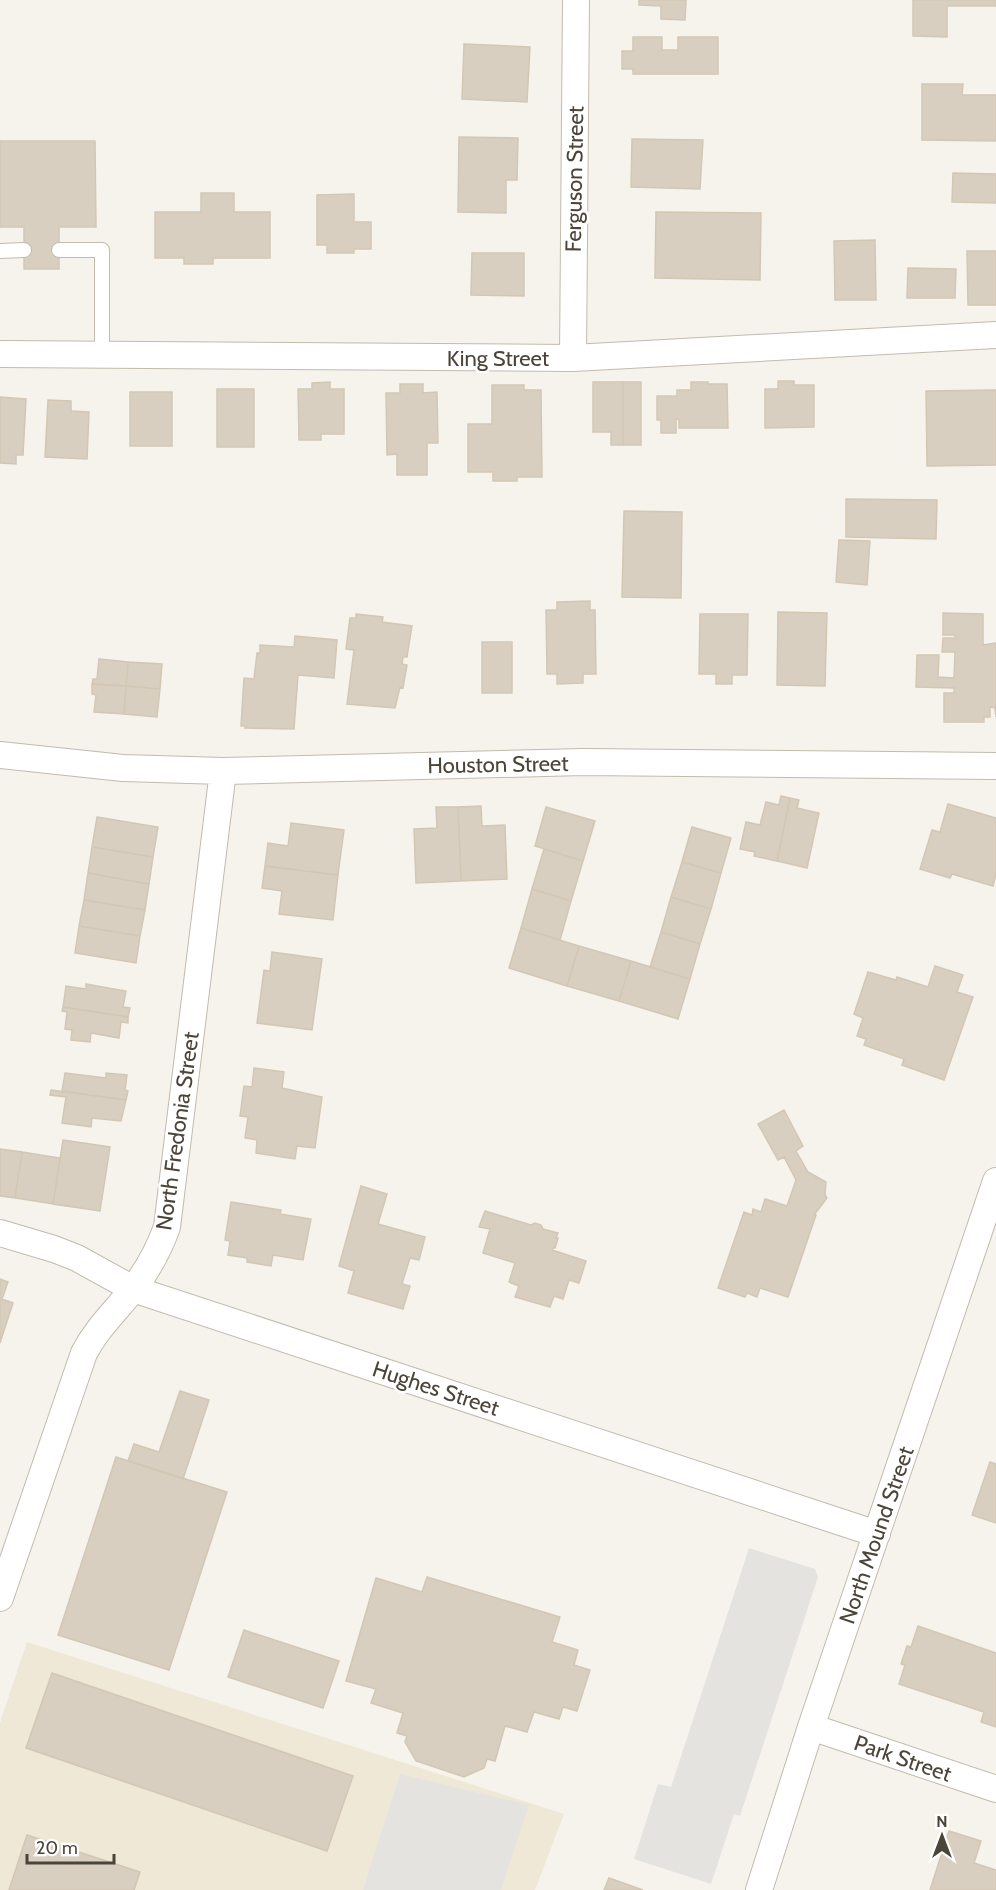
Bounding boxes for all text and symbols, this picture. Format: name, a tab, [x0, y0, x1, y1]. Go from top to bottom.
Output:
street label: Ferguson Street	[560, 105, 589, 252]
street label: King Street	[447, 345, 550, 372]
street label: Houston Street	[427, 750, 569, 779]
street label: North Fredonia Street	[150, 1029, 205, 1232]
street label: Hughes Street	[369, 1355, 503, 1422]
street label: North Mound Street	[833, 1442, 920, 1627]
street label: Park Street	[851, 1729, 956, 1788]
north arrow	[912, 1806, 972, 1866]
text: N	[936, 1812, 948, 1831]
scale bar	[27, 1827, 114, 1865]
text: 20 m	[36, 1837, 78, 1859]

